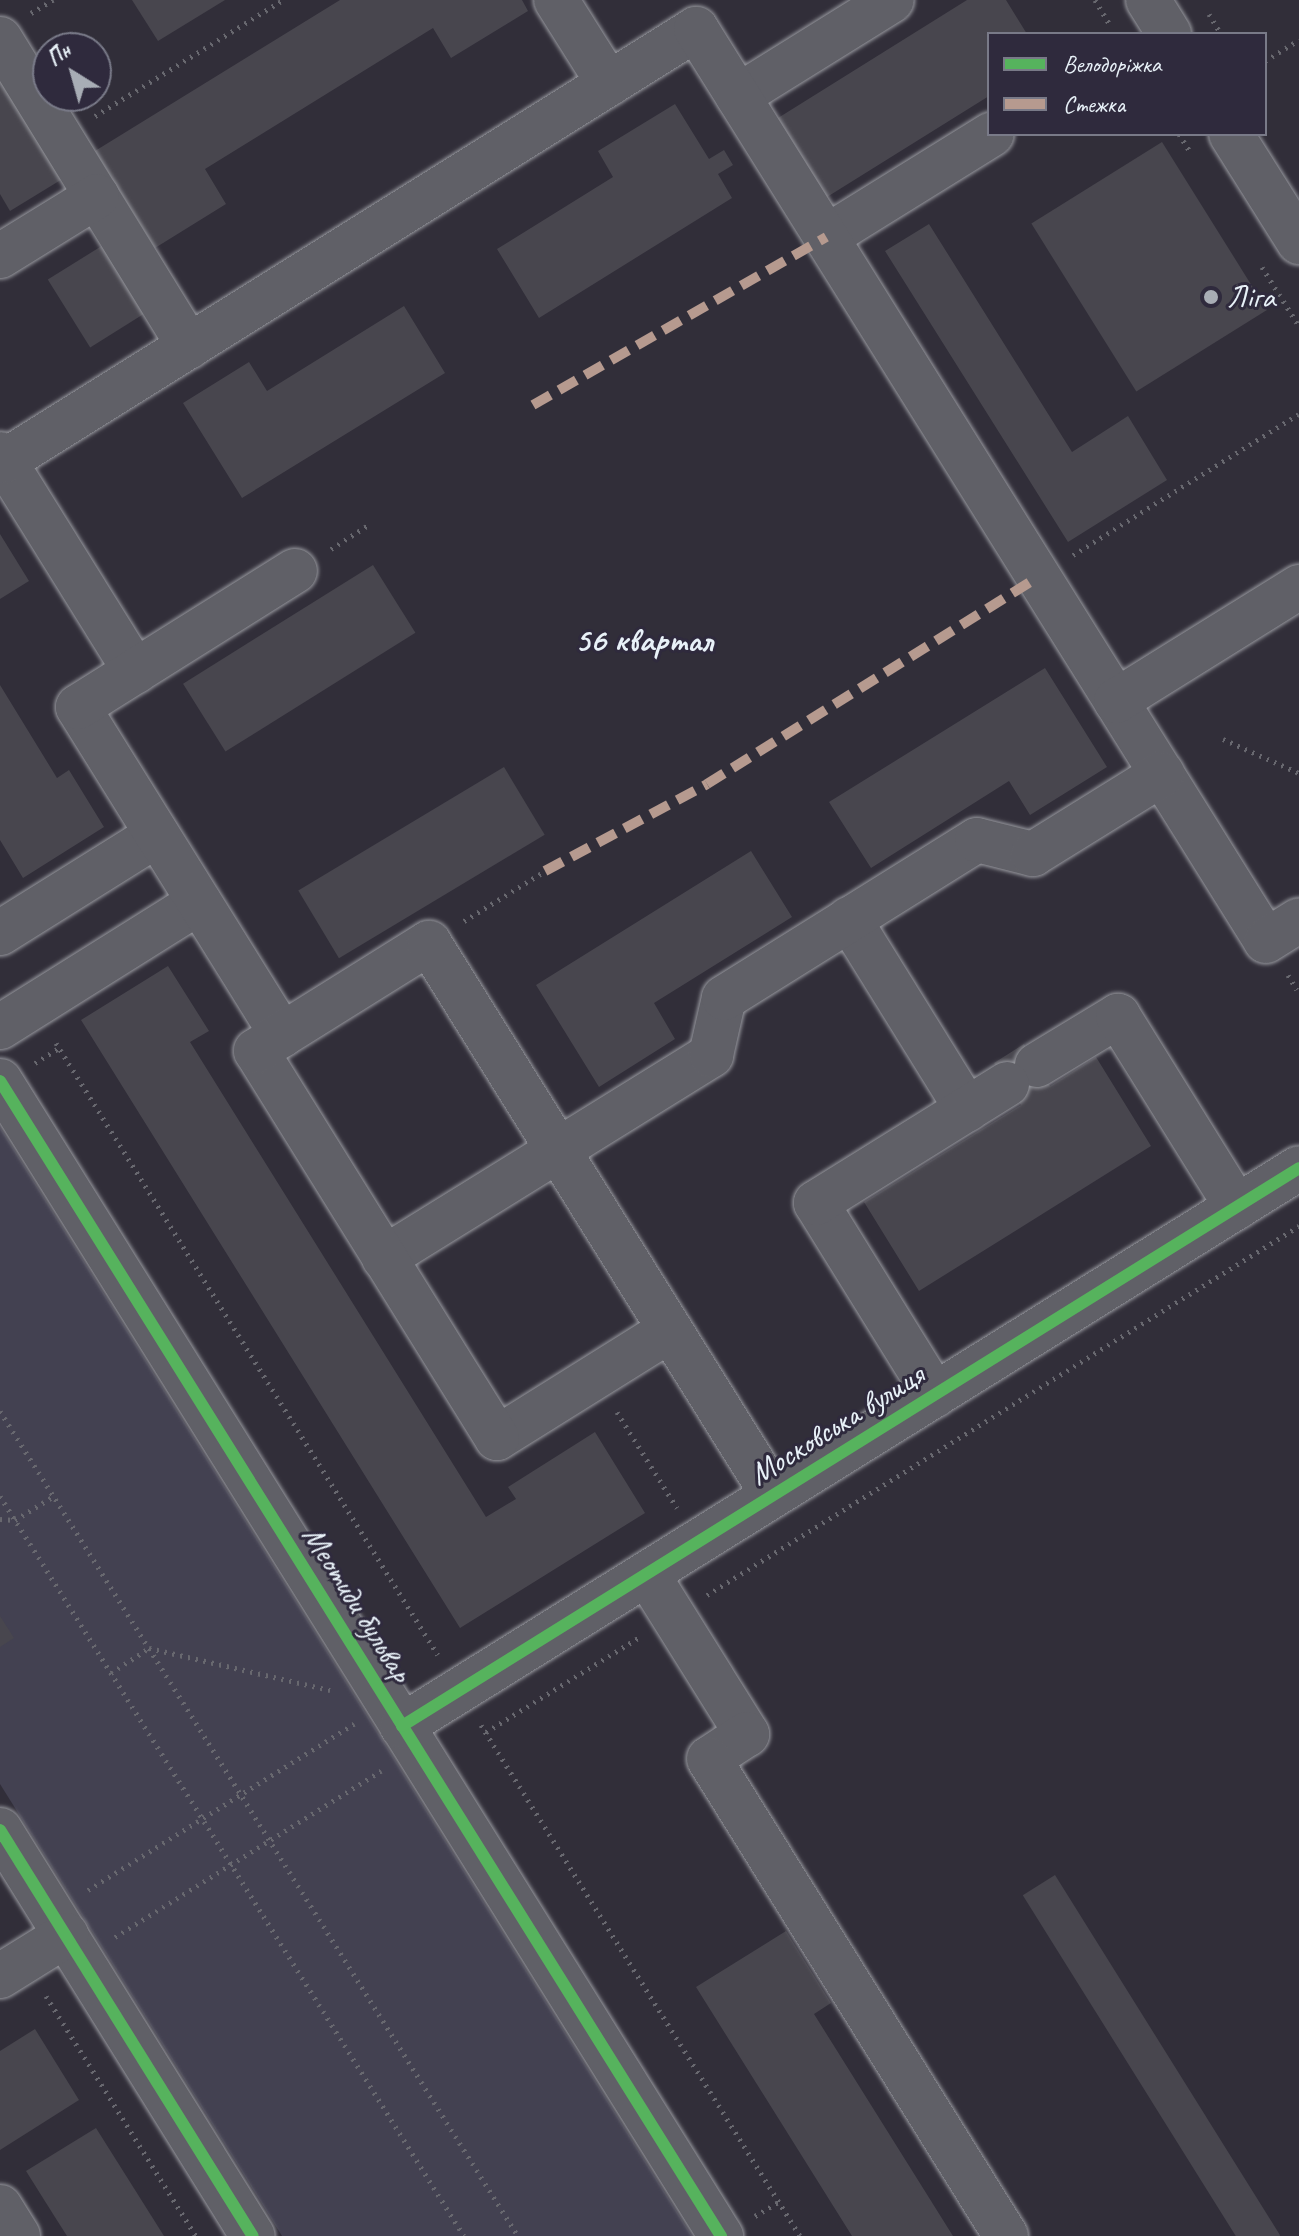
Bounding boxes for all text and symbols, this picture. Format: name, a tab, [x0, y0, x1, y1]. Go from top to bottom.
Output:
north arrow	[32, 32, 112, 112]
legend	[987, 32, 1267, 136]
text: Пн	[41, 36, 76, 73]
text: Велодоріжка	[1063, 49, 1161, 79]
text: Стежка	[1063, 89, 1125, 119]
place label: Ліга	[1227, 278, 1275, 316]
marker: Ліга	[1202, 288, 1220, 306]
district label: 56 квартал	[575, 620, 713, 660]
street label: Московська вулиця	[743, 1356, 931, 1494]
street label: Меотиди бульвар	[294, 1519, 420, 1689]

